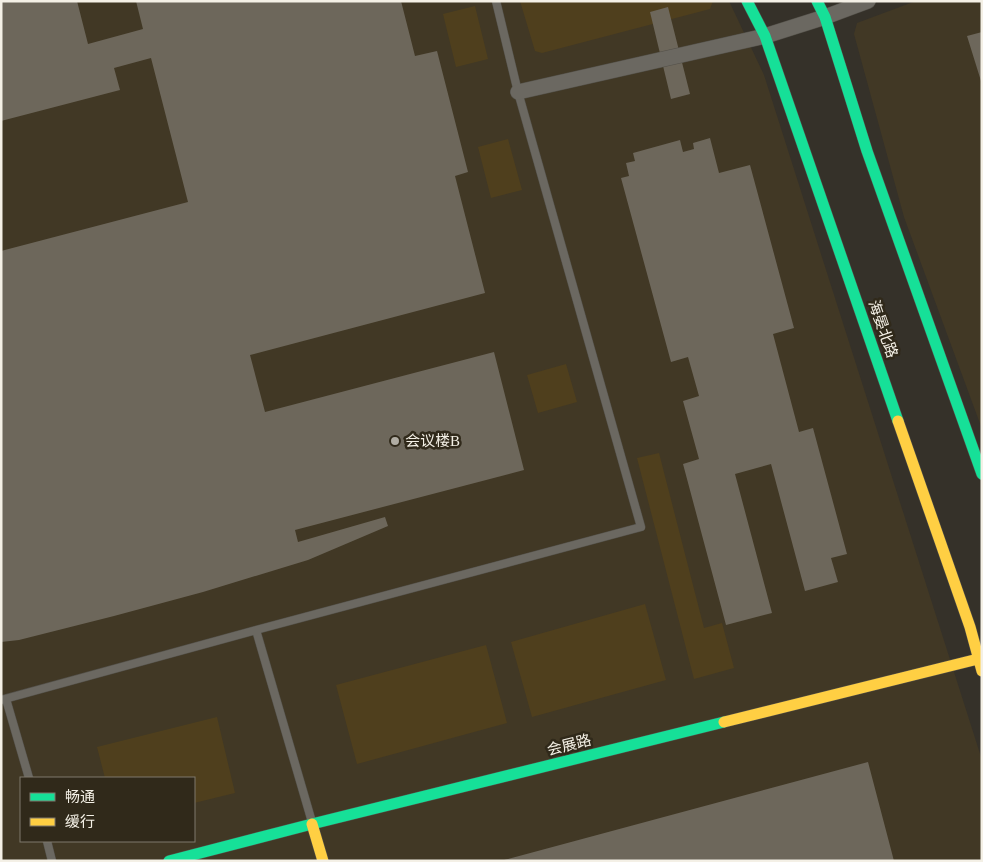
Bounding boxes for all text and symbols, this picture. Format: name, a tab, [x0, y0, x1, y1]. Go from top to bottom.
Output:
street label: 海晏北路	[866, 298, 901, 360]
place label: 会议楼B	[405, 433, 460, 449]
marker: 会议楼B	[389, 435, 401, 447]
street label: 会展路	[545, 732, 593, 758]
legend	[20, 777, 195, 842]
text: 畅通	[65, 789, 95, 805]
text: 缓行	[65, 814, 95, 830]

